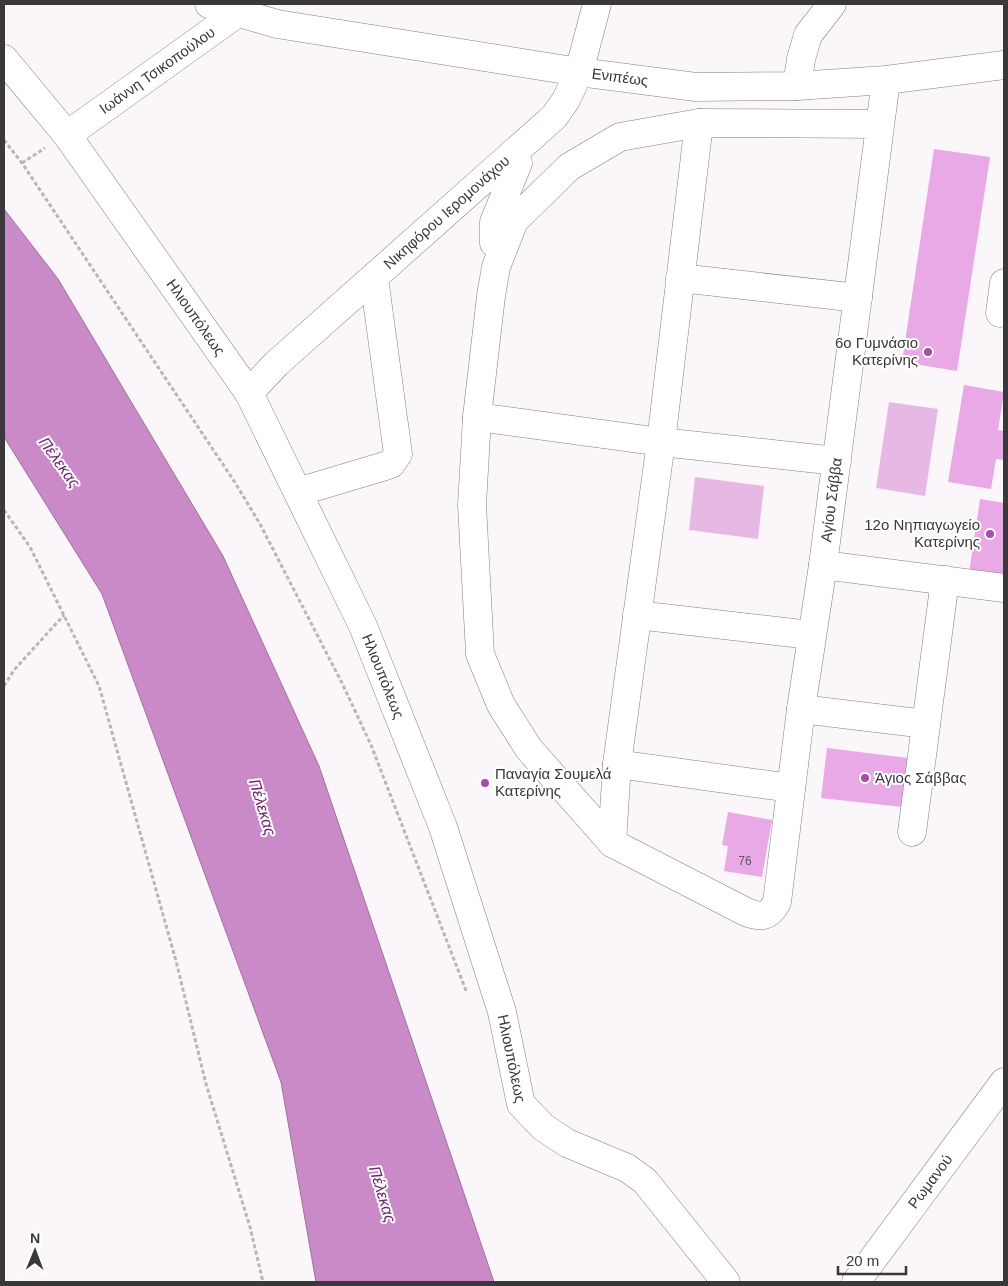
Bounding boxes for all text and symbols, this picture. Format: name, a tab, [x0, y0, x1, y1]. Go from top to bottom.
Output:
street label: Ιωάννη Τσικοπούλου	[96, 23, 218, 117]
street label: Ενιπέως	[591, 65, 649, 89]
street label: Νικηφόρου Ιερομονάχου	[380, 152, 513, 272]
street label: Ηλιουπόλεως	[163, 276, 229, 359]
place label: 6ο Γυμνάσιο Κατερίνης	[835, 334, 918, 368]
marker: 6ο Γυμνάσιο Κατερίνης	[922, 346, 934, 358]
water label: Πέλεκας	[36, 434, 84, 491]
street label: Αγίου Σάββα	[817, 456, 845, 543]
place label: 12ο Νηπιαγωγείο Κατερίνης	[864, 516, 980, 550]
marker: 12ο Νηπιαγωγείο Κατερίνης	[984, 528, 996, 540]
street label: Ηλιουπόλεως	[359, 631, 408, 721]
place label: Παναγία Σουμελά Κατερίνης	[495, 765, 612, 799]
place label: Άγιος Σάββας	[875, 769, 966, 786]
marker: Άγιος Σάββας	[859, 772, 871, 784]
water label: Πέλεκας	[246, 777, 279, 838]
marker: Παναγία Σουμελά Κατερίνης	[479, 777, 491, 789]
house number: 76	[738, 854, 752, 868]
street label: Ηλιουπόλεως	[495, 1013, 530, 1104]
street label: Ρωμανού	[904, 1151, 956, 1212]
water label: Πέλεκας	[366, 1164, 399, 1225]
north arrow	[10, 1226, 60, 1276]
text: N	[30, 1230, 40, 1246]
scale bar	[838, 1244, 906, 1276]
text: 20 m	[846, 1252, 879, 1269]

